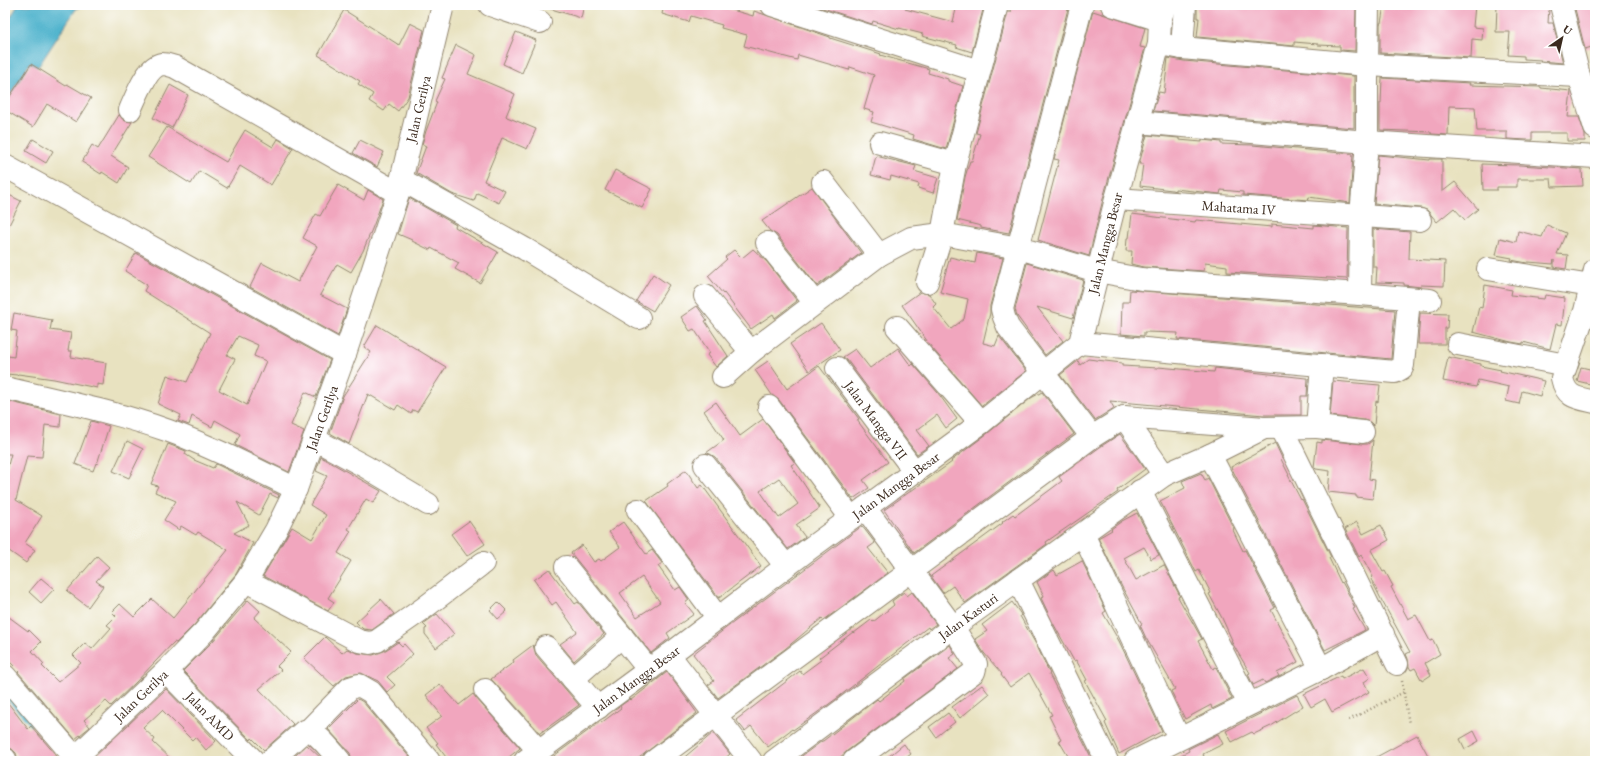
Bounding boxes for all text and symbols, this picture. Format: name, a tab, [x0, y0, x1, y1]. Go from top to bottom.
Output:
north arrow	[1542, 18, 1582, 58]
text: U	[1560, 22, 1576, 38]
street label: Jalan Gerilya	[401, 73, 435, 145]
street label: Jalan Mangga Besar	[1083, 190, 1127, 297]
street label: Mahatama IV	[1201, 196, 1277, 219]
street label: Jalan Mangga VII	[840, 376, 912, 463]
street label: Jalan Gerilya	[301, 382, 342, 454]
street label: Jalan Mangga Besar	[848, 447, 943, 524]
street label: Jalan Kasturi	[934, 588, 1002, 644]
street label: Jalan Mangga Besar	[588, 641, 684, 718]
street label: Jalan Gerilya	[109, 665, 172, 726]
street label: Jalan AMD	[181, 687, 239, 745]

